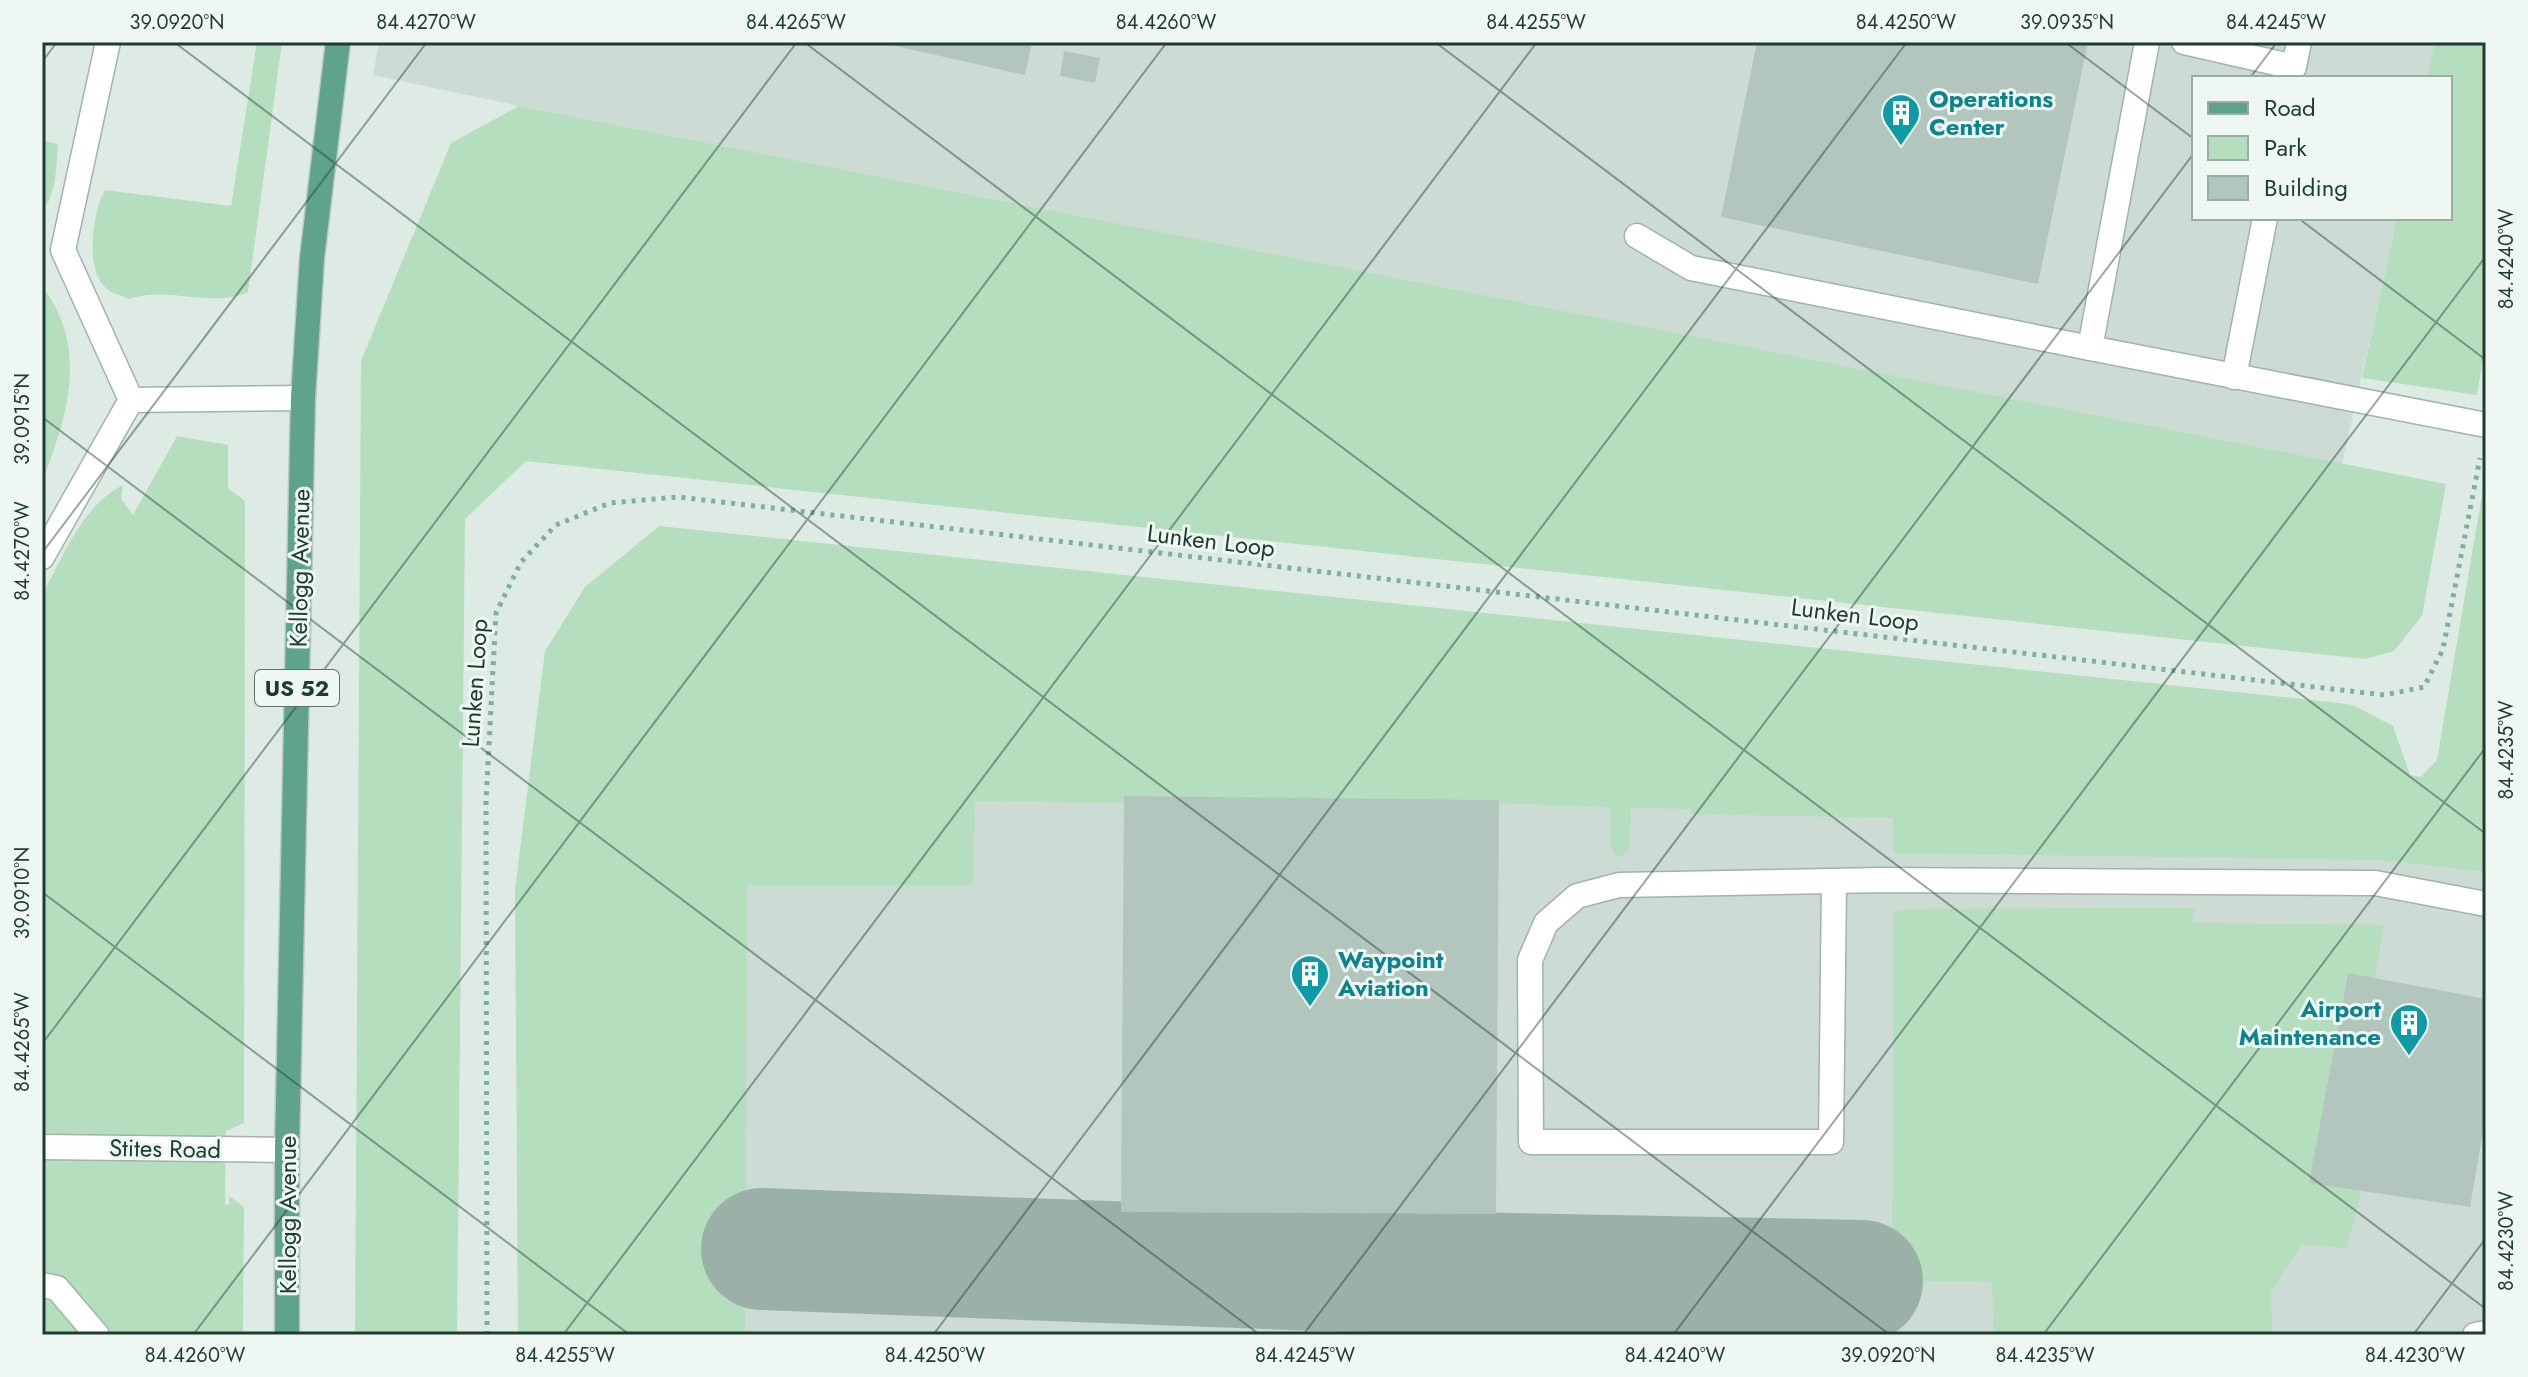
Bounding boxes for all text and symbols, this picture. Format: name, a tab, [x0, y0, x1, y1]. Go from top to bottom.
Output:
text: 39.0920°N	[130, 8, 225, 37]
text: 84.4270°W	[376, 8, 476, 37]
text: 84.4265°W	[746, 8, 846, 37]
text: 84.4260°W	[1116, 8, 1216, 37]
text: 84.4255°W	[1486, 8, 1586, 37]
text: 84.4250°W	[1856, 8, 1956, 37]
text: 39.0935°N	[2020, 8, 2114, 37]
text: 84.4245°W	[2226, 8, 2326, 37]
legend	[2192, 76, 2452, 220]
place label: Operations Center	[1929, 81, 2053, 144]
text: Road	[2264, 90, 2316, 125]
building icon: Operations Center	[1880, 92, 1922, 147]
text: Park	[2264, 130, 2307, 165]
text: Building	[2264, 170, 2348, 205]
text: 84.4240°W	[2492, 208, 2521, 309]
text: 39.0915°N	[8, 373, 37, 465]
street label: Kellogg Avenue	[281, 488, 318, 648]
text: 84.4270°W	[8, 501, 37, 601]
street label: Lunken Loop	[1145, 515, 1277, 566]
street label: Lunken Loop	[1789, 589, 1921, 640]
street label: Lunken Loop	[453, 618, 496, 748]
road number: US 52	[255, 670, 339, 706]
text: 84.4235°W	[2492, 700, 2521, 800]
text: 39.0910°N	[8, 847, 37, 939]
place label: Waypoint Aviation	[1337, 942, 1444, 1005]
building icon: Waypoint Aviation	[1289, 953, 1331, 1008]
place label: Airport Maintenance	[2239, 991, 2381, 1054]
text: 84.4265°W	[8, 992, 37, 1092]
building icon: Airport Maintenance	[2388, 1002, 2430, 1057]
street label: Stites Road	[109, 1130, 221, 1167]
street label: Kellogg Avenue	[270, 1136, 305, 1294]
text: 84.4230°W	[2492, 1191, 2521, 1291]
text: 84.4260°W	[145, 1341, 245, 1370]
text: 84.4255°W	[515, 1341, 615, 1370]
text: 84.4250°W	[885, 1341, 985, 1370]
text: 84.4245°W	[1255, 1341, 1355, 1370]
text: 84.4240°W	[1625, 1341, 1726, 1370]
text: 39.0920°N	[1841, 1341, 1936, 1370]
text: 84.4235°W	[1995, 1341, 2095, 1370]
text: 84.4230°W	[2365, 1341, 2465, 1370]

